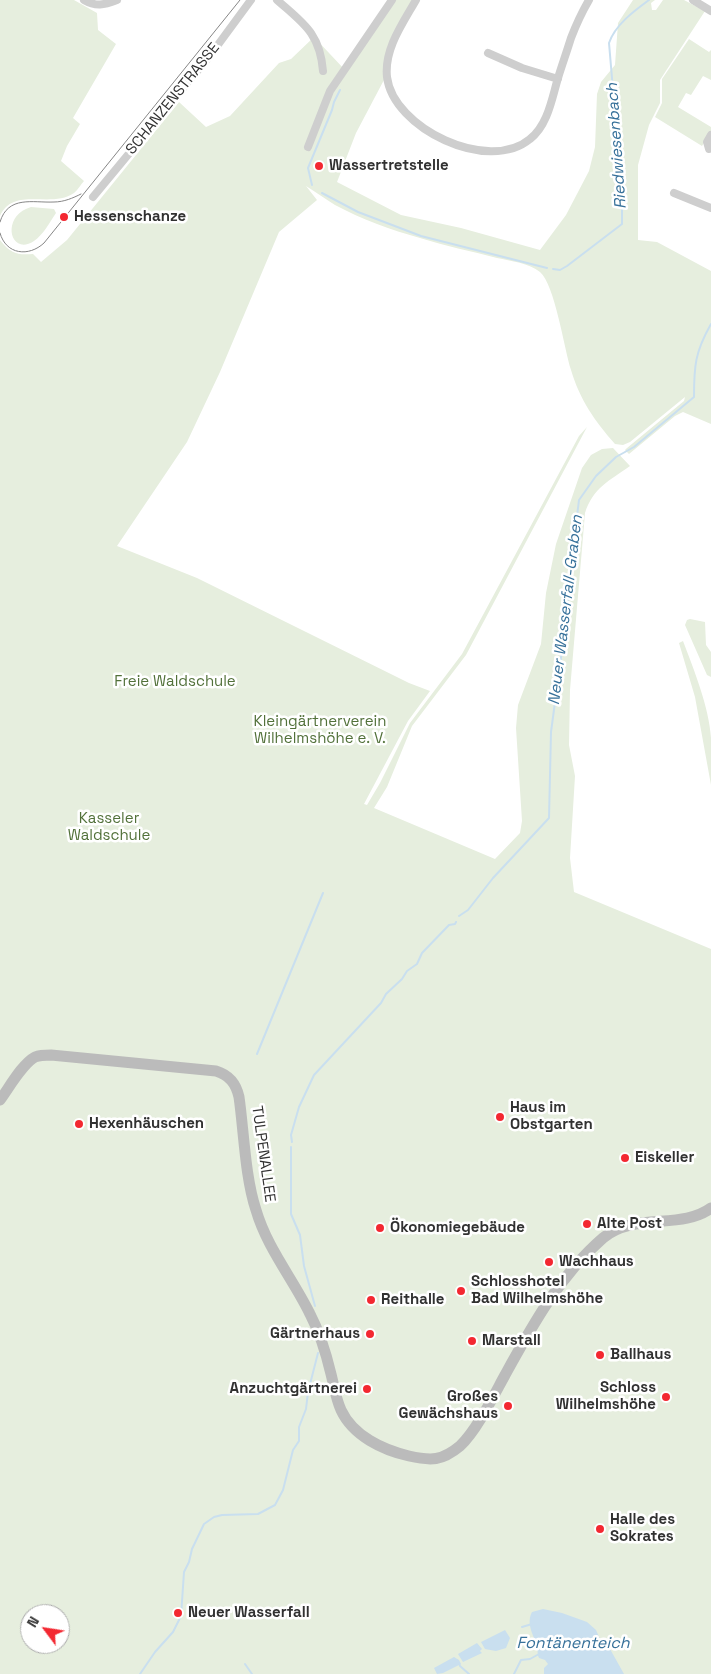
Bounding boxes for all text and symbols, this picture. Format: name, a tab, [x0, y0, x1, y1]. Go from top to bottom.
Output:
street label: SCHANZENSTRASSE	[122, 40, 224, 158]
water label: Riedwiesenbach	[603, 82, 631, 210]
place label: Wassertretstelle	[329, 157, 449, 175]
marker: Wassertretstelle	[313, 160, 325, 172]
place label: Hessenschanze	[74, 208, 186, 226]
marker: Hessenschanze	[58, 211, 70, 223]
water label: Neuer Wasserfall-Graben	[545, 514, 587, 706]
park label: Freie Waldschule	[114, 673, 236, 691]
park label: Kleingärtnerverein Wilhelmshöhe e. V.	[254, 713, 386, 748]
park label: Kasseler Waldschule	[68, 810, 150, 845]
place label: Haus im Obstgarten	[510, 1099, 593, 1134]
street label: TULPENALLEE	[247, 1105, 279, 1203]
marker: Haus im Obstgarten	[494, 1111, 506, 1123]
place label: Hexenhäuschen	[89, 1115, 204, 1133]
marker: Hexenhäuschen	[73, 1118, 85, 1130]
place label: Eiskeller	[635, 1149, 694, 1167]
marker: Eiskeller	[619, 1152, 631, 1164]
place label: Alte Post	[597, 1215, 662, 1233]
marker: Alte Post	[581, 1218, 593, 1230]
place label: Ökonomiegebäude	[390, 1219, 525, 1237]
marker: Ökonomiegebäude	[374, 1222, 386, 1234]
place label: Wachhaus	[559, 1253, 634, 1271]
marker: Wachhaus	[543, 1256, 555, 1268]
place label: Schlosshotel Bad Wilhelmshöhe	[471, 1273, 603, 1308]
marker: Schlosshotel Bad Wilhelmshöhe	[455, 1285, 467, 1297]
place label: Reithalle	[381, 1291, 445, 1309]
marker: Reithalle	[365, 1294, 377, 1306]
place label: Gärtnerhaus	[270, 1325, 360, 1343]
marker: Gärtnerhaus	[364, 1328, 376, 1340]
place label: Marstall	[482, 1332, 541, 1350]
marker: Marstall	[466, 1335, 478, 1347]
place label: Ballhaus	[610, 1346, 671, 1364]
marker: Ballhaus	[594, 1349, 606, 1361]
place label: Schloss Wilhelmshöhe	[556, 1379, 656, 1414]
place label: Anzuchtgärtnerei	[230, 1380, 357, 1398]
marker: Anzuchtgärtnerei	[361, 1383, 373, 1395]
place label: Großes Gewächshaus	[398, 1388, 498, 1423]
marker: Schloss Wilhelmshöhe	[660, 1391, 672, 1403]
marker: Großes Gewächshaus	[502, 1400, 514, 1412]
place label: Halle des Sokrates	[610, 1511, 675, 1546]
marker: Halle des Sokrates	[594, 1523, 606, 1535]
north arrow	[20, 1604, 70, 1654]
place label: Neuer Wasserfall	[188, 1604, 310, 1622]
marker: Neuer Wasserfall	[172, 1607, 184, 1619]
text: N	[23, 1613, 43, 1630]
water label: Fontänenteich	[516, 1634, 630, 1654]

